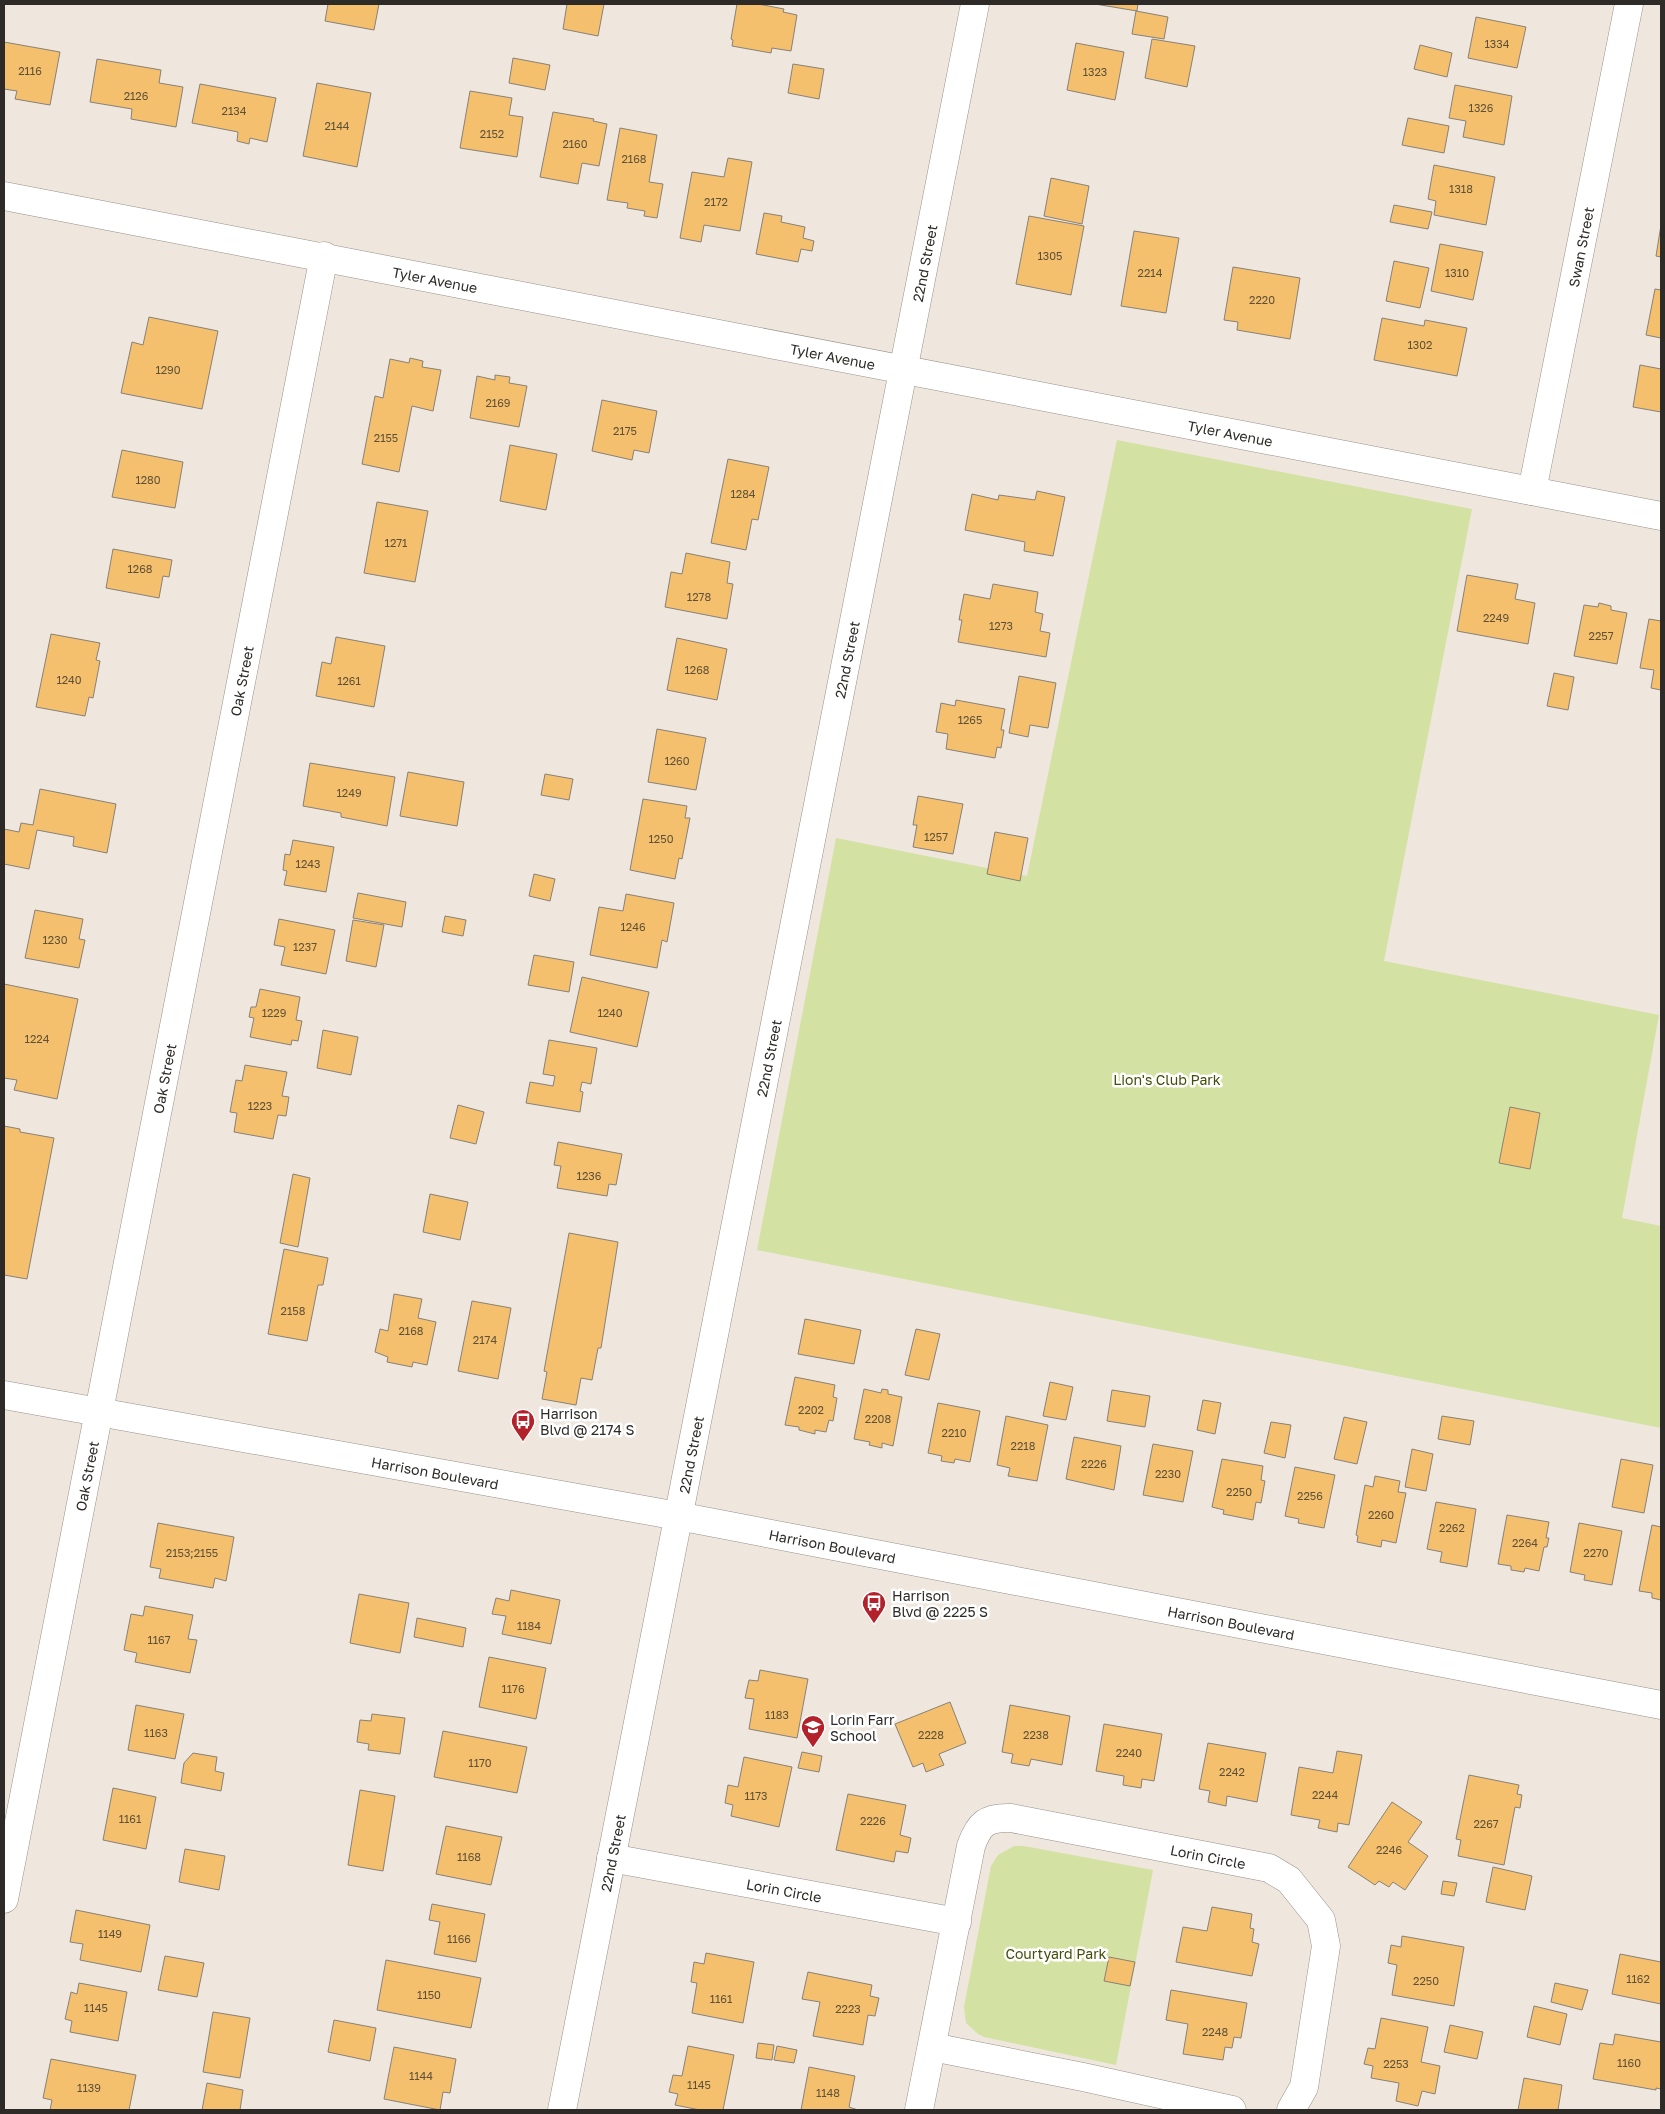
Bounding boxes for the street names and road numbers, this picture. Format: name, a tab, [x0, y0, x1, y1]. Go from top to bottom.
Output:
street label: Swan Street	[1564, 205, 1597, 288]
street label: 22nd Street	[908, 223, 940, 303]
street label: Tyler Avenue	[391, 263, 479, 296]
street label: Tyler Avenue	[789, 340, 877, 373]
street label: Tyler Avenue	[1186, 416, 1274, 449]
street label: 22nd Street	[831, 619, 862, 700]
street label: Oak Street	[226, 644, 256, 717]
street label: 22nd Street	[752, 1018, 784, 1098]
street label: Oak Street	[149, 1042, 179, 1115]
street label: 22nd Street	[675, 1414, 706, 1495]
street label: Oak Street	[71, 1439, 102, 1513]
street label: Harrison Boulevard	[370, 1453, 500, 1492]
street label: Harrison Boulevard	[767, 1525, 897, 1566]
street label: Harrison Boulevard	[1166, 1602, 1296, 1643]
street label: 22nd Street	[597, 1813, 628, 1893]
street label: Lorin Circle	[1169, 1841, 1247, 1872]
street label: Lorin Circle	[745, 1875, 823, 1905]

